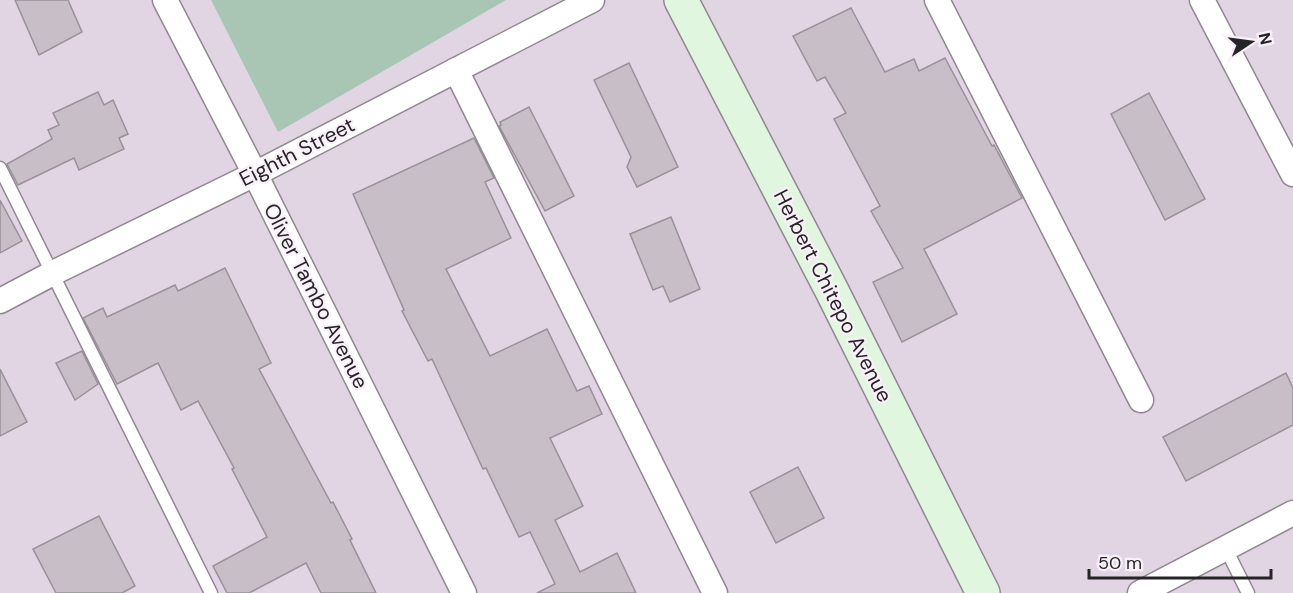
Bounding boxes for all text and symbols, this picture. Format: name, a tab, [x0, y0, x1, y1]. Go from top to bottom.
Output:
north arrow	[1221, 12, 1281, 72]
text: N	[1254, 31, 1277, 47]
street label: Eighth Street	[234, 111, 360, 193]
street label: Herbert Chitepo Avenue	[767, 185, 899, 407]
street label: Oliver Tambo Avenue	[257, 198, 375, 394]
scale bar	[1089, 542, 1270, 580]
text: 50 m	[1098, 551, 1142, 575]

